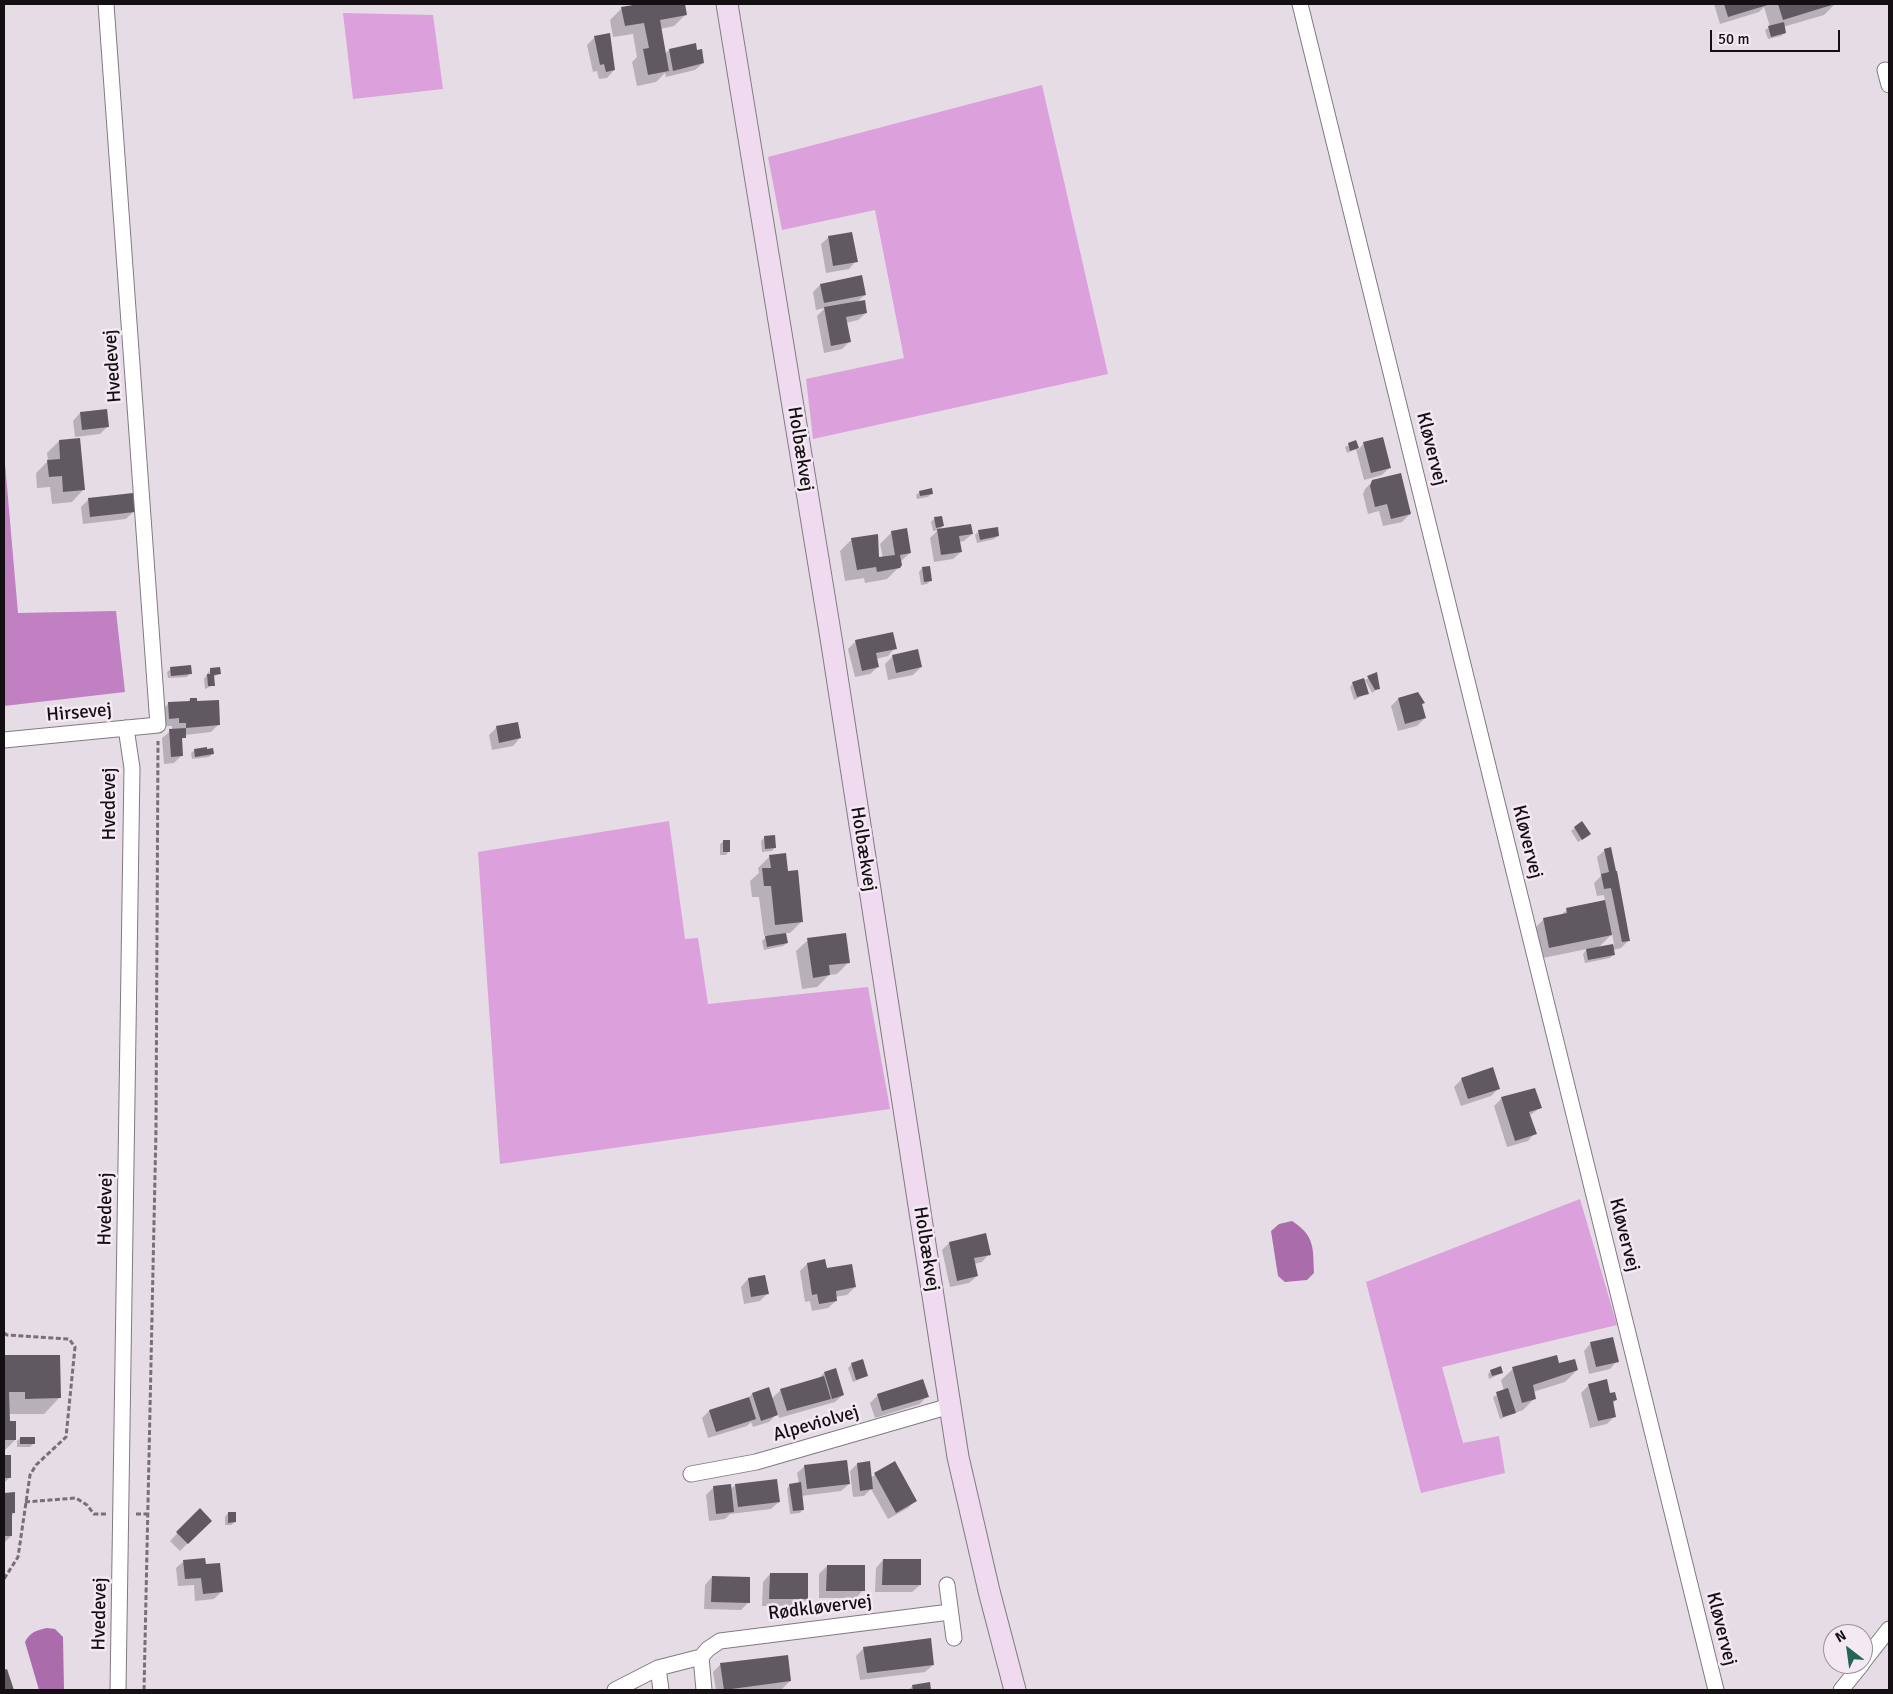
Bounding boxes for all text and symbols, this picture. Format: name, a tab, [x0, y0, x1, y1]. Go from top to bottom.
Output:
scale bar	[1713, 20, 1843, 52]
text: 50 m	[1718, 30, 1749, 48]
street label: Hvedevej	[99, 329, 127, 403]
street label: Holbækvej	[782, 405, 818, 493]
street label: Kløvervej	[1411, 410, 1451, 488]
street label: Hirsevej	[45, 699, 113, 727]
street label: Hvedevej	[99, 767, 121, 841]
street label: Kløvervej	[1507, 803, 1547, 881]
street label: Holbækvej	[845, 805, 881, 893]
street label: Hvedevej	[94, 1172, 118, 1246]
street label: Kløvervej	[1604, 1196, 1644, 1274]
street label: Holbækvej	[908, 1205, 944, 1293]
street label: Alpeviolvej	[770, 1401, 862, 1447]
street label: Hvedevej	[88, 1577, 112, 1651]
street label: Rødkløvervej	[767, 1590, 873, 1626]
street label: Kløvervej	[1701, 1590, 1741, 1668]
north arrow	[1823, 1624, 1873, 1674]
text: N	[1832, 1627, 1849, 1646]

